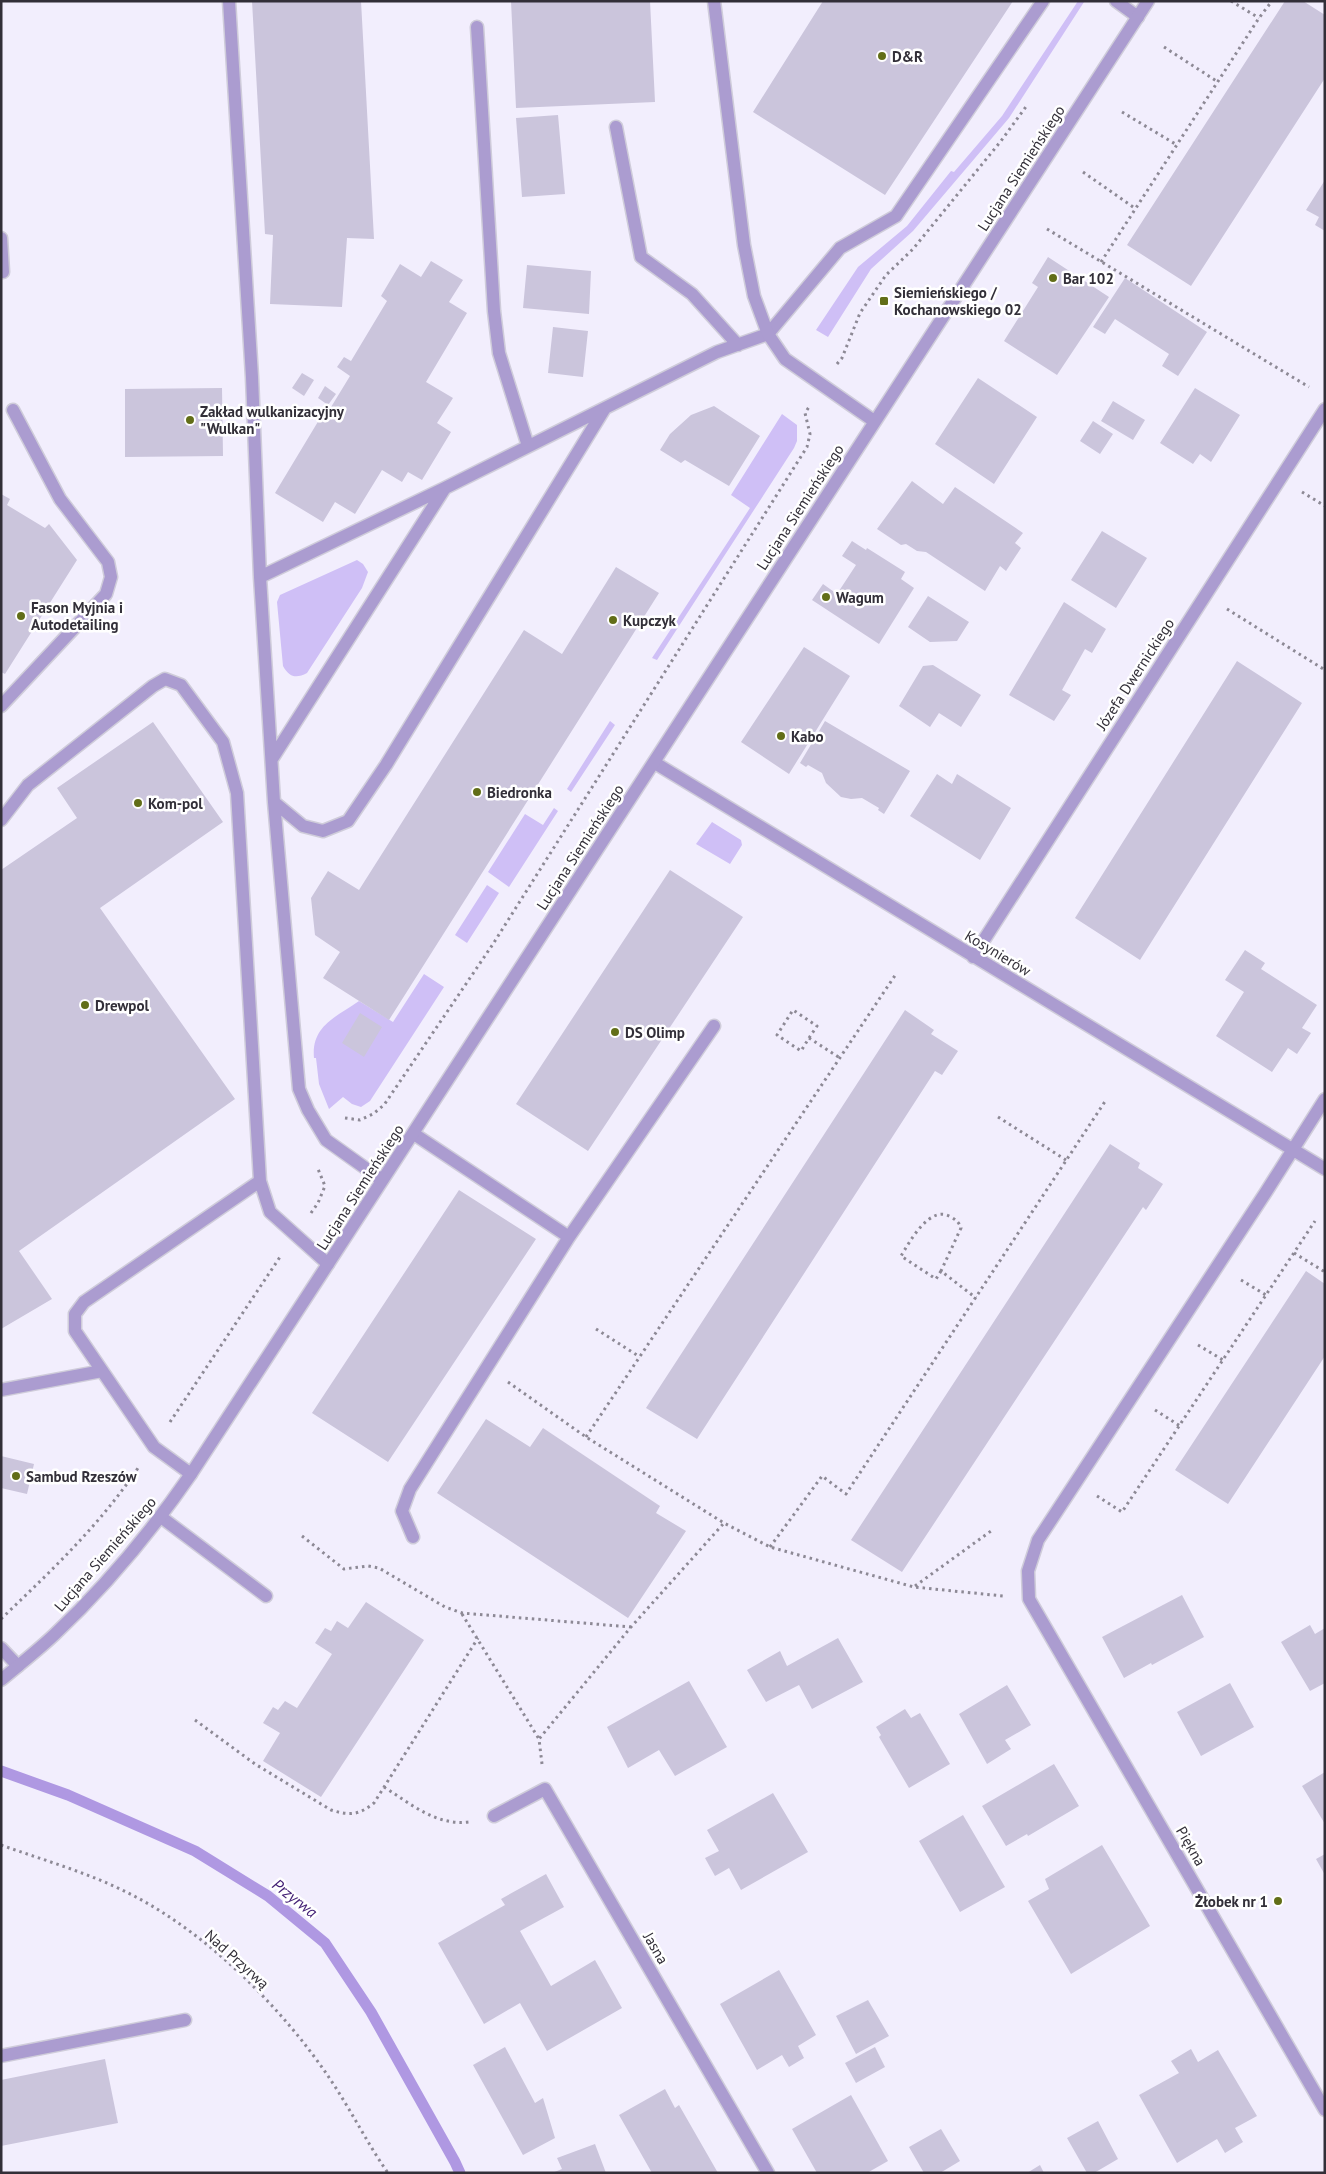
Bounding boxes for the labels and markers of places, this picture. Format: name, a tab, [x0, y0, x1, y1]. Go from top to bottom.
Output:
place label: D&R	[892, 47, 923, 66]
marker: D&R	[876, 50, 888, 62]
place label: Bar 102	[1063, 269, 1114, 288]
marker: Bar 102	[1047, 272, 1059, 284]
place label: Siemieńskiego / Kochanowskiego 02	[894, 283, 1022, 319]
marker: Siemieńskiego / Kochanowskiego 02	[878, 295, 890, 307]
place label: Zakład wulkanizacyjny "Wulkan"	[200, 402, 345, 438]
marker: Zakład wulkanizacyjny "Wulkan"	[184, 414, 196, 426]
place label: Wagum	[836, 588, 884, 607]
marker: Wagum	[820, 591, 832, 603]
place label: Fason Myjnia i Autodetailing	[31, 598, 123, 634]
marker: Fason Myjnia i Autodetailing	[15, 610, 27, 622]
place label: Kupczyk	[623, 611, 677, 630]
marker: Kupczyk	[607, 614, 619, 626]
place label: Kabo	[791, 727, 824, 746]
marker: Kabo	[775, 730, 787, 742]
place label: Biedronka	[487, 783, 552, 802]
marker: Biedronka	[471, 786, 483, 798]
place label: Kom-pol	[148, 794, 203, 813]
marker: Kom-pol	[132, 797, 144, 809]
place label: Drewpol	[95, 996, 149, 1015]
marker: Drewpol	[79, 999, 91, 1011]
place label: DS Olimp	[625, 1023, 685, 1042]
marker: DS Olimp	[609, 1026, 621, 1038]
place label: Sambud Rzeszów	[26, 1467, 137, 1486]
marker: Sambud Rzeszów	[10, 1470, 22, 1482]
place label: Żłobek nr 1	[1195, 1892, 1268, 1911]
marker: Żłobek nr 1	[1272, 1895, 1284, 1907]

